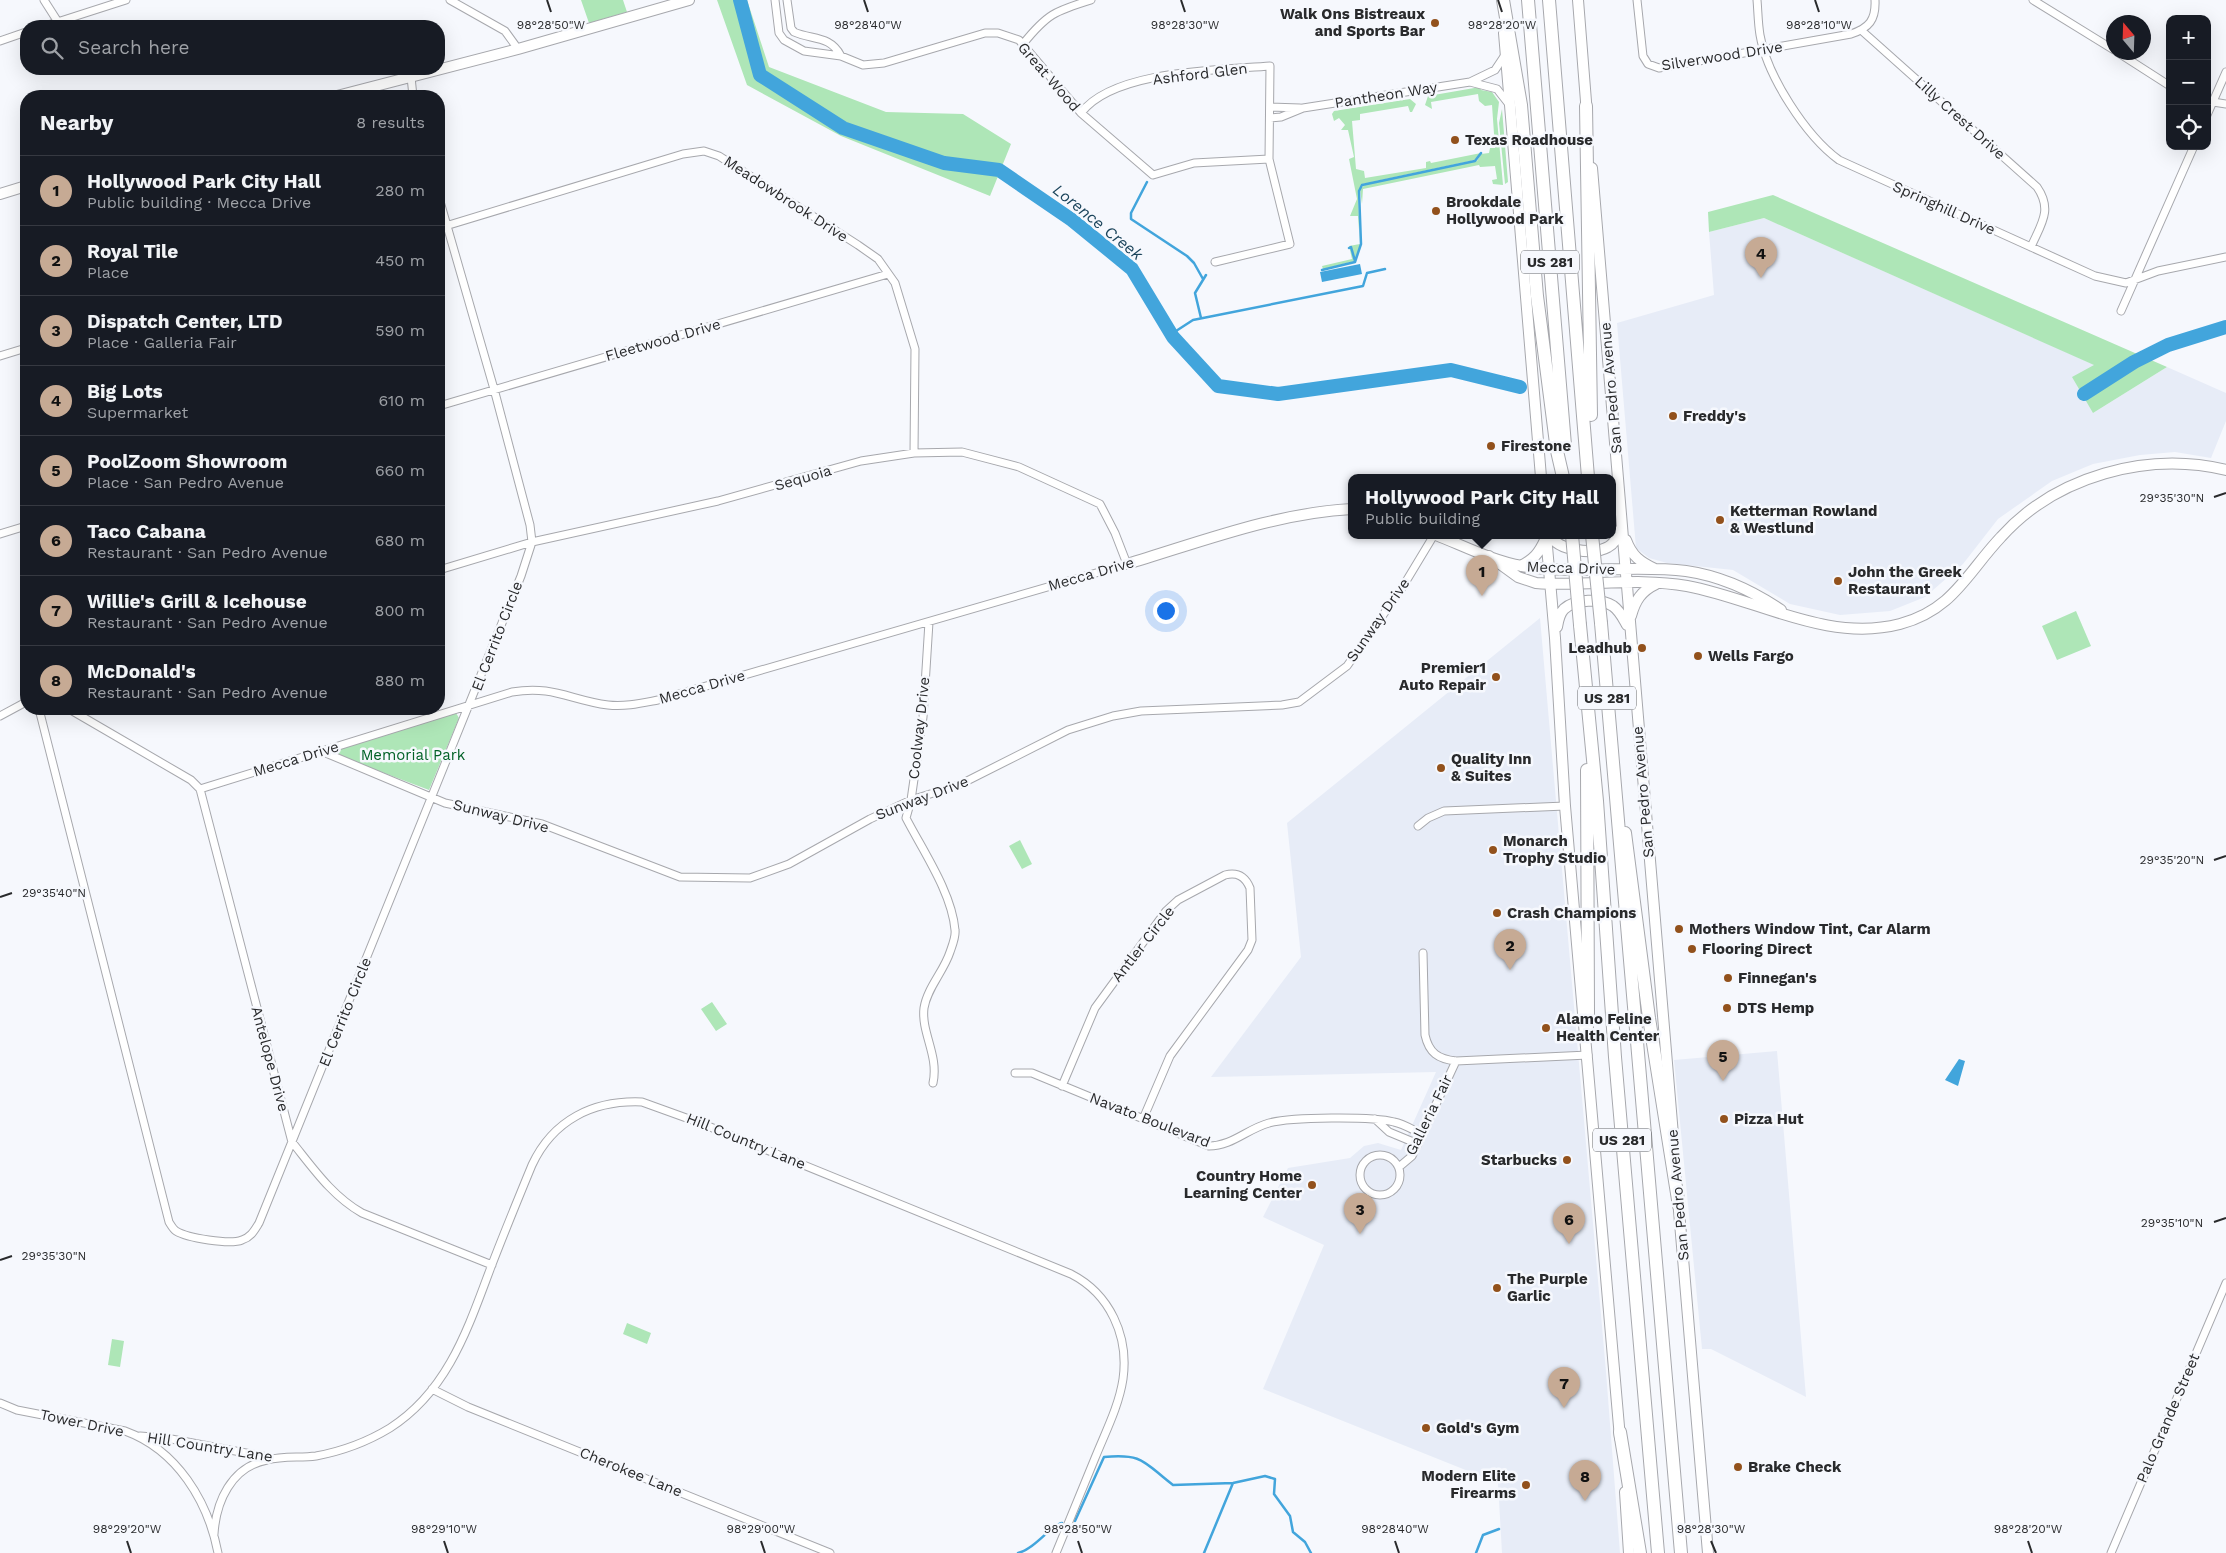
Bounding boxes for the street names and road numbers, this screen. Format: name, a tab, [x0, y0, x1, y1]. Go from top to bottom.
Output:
street label: Silverwood Drive	[1660, 38, 1784, 74]
street label: Great Wood	[1014, 39, 1084, 115]
street label: Ashford Glen	[1152, 59, 1248, 89]
street label: Lilly Crest Drive	[1911, 73, 2009, 163]
street label: Pantheon Way	[1333, 78, 1439, 112]
street label: Meadowbrook Drive	[721, 152, 851, 246]
street label: Springhill Drive	[1890, 177, 1998, 239]
road number: US 281	[1521, 250, 1579, 274]
street label: Fleetwood Drive	[603, 315, 723, 365]
street label: San Pedro Avenue	[1596, 322, 1626, 454]
street label: Sequoia	[772, 461, 834, 495]
street label: Mecca Drive	[1046, 553, 1136, 595]
street label: Mecca Drive	[1526, 557, 1616, 579]
street label: Sunway Drive	[1342, 575, 1414, 665]
street label: El Cerrito Circle	[468, 579, 526, 693]
street label: Mecca Drive	[657, 666, 747, 708]
street label: Coolway Drive	[905, 676, 933, 780]
road number: US 281	[1578, 686, 1636, 710]
street label: San Pedro Avenue	[1628, 726, 1658, 858]
street label: Mecca Drive	[251, 737, 341, 781]
street label: Sunway Drive	[873, 772, 971, 824]
street label: Sunway Drive	[451, 795, 551, 837]
street label: Antler Circle	[1108, 902, 1178, 986]
street label: El Cerrito Circle	[315, 955, 375, 1069]
street label: Antelope Drive	[247, 1004, 293, 1114]
street label: Galleria Fair	[1402, 1072, 1456, 1158]
street label: Navato Boulevard	[1087, 1089, 1213, 1151]
street label: Hill Country Lane	[684, 1109, 808, 1173]
road number: US 281	[1593, 1128, 1651, 1152]
street label: San Pedro Avenue	[1663, 1129, 1693, 1261]
street label: Palo Grande Street	[2133, 1350, 2204, 1486]
street label: Tower Drive	[38, 1405, 126, 1441]
street label: Hill Country Lane	[146, 1428, 274, 1466]
street label: Cherokee Lane	[577, 1443, 685, 1501]

